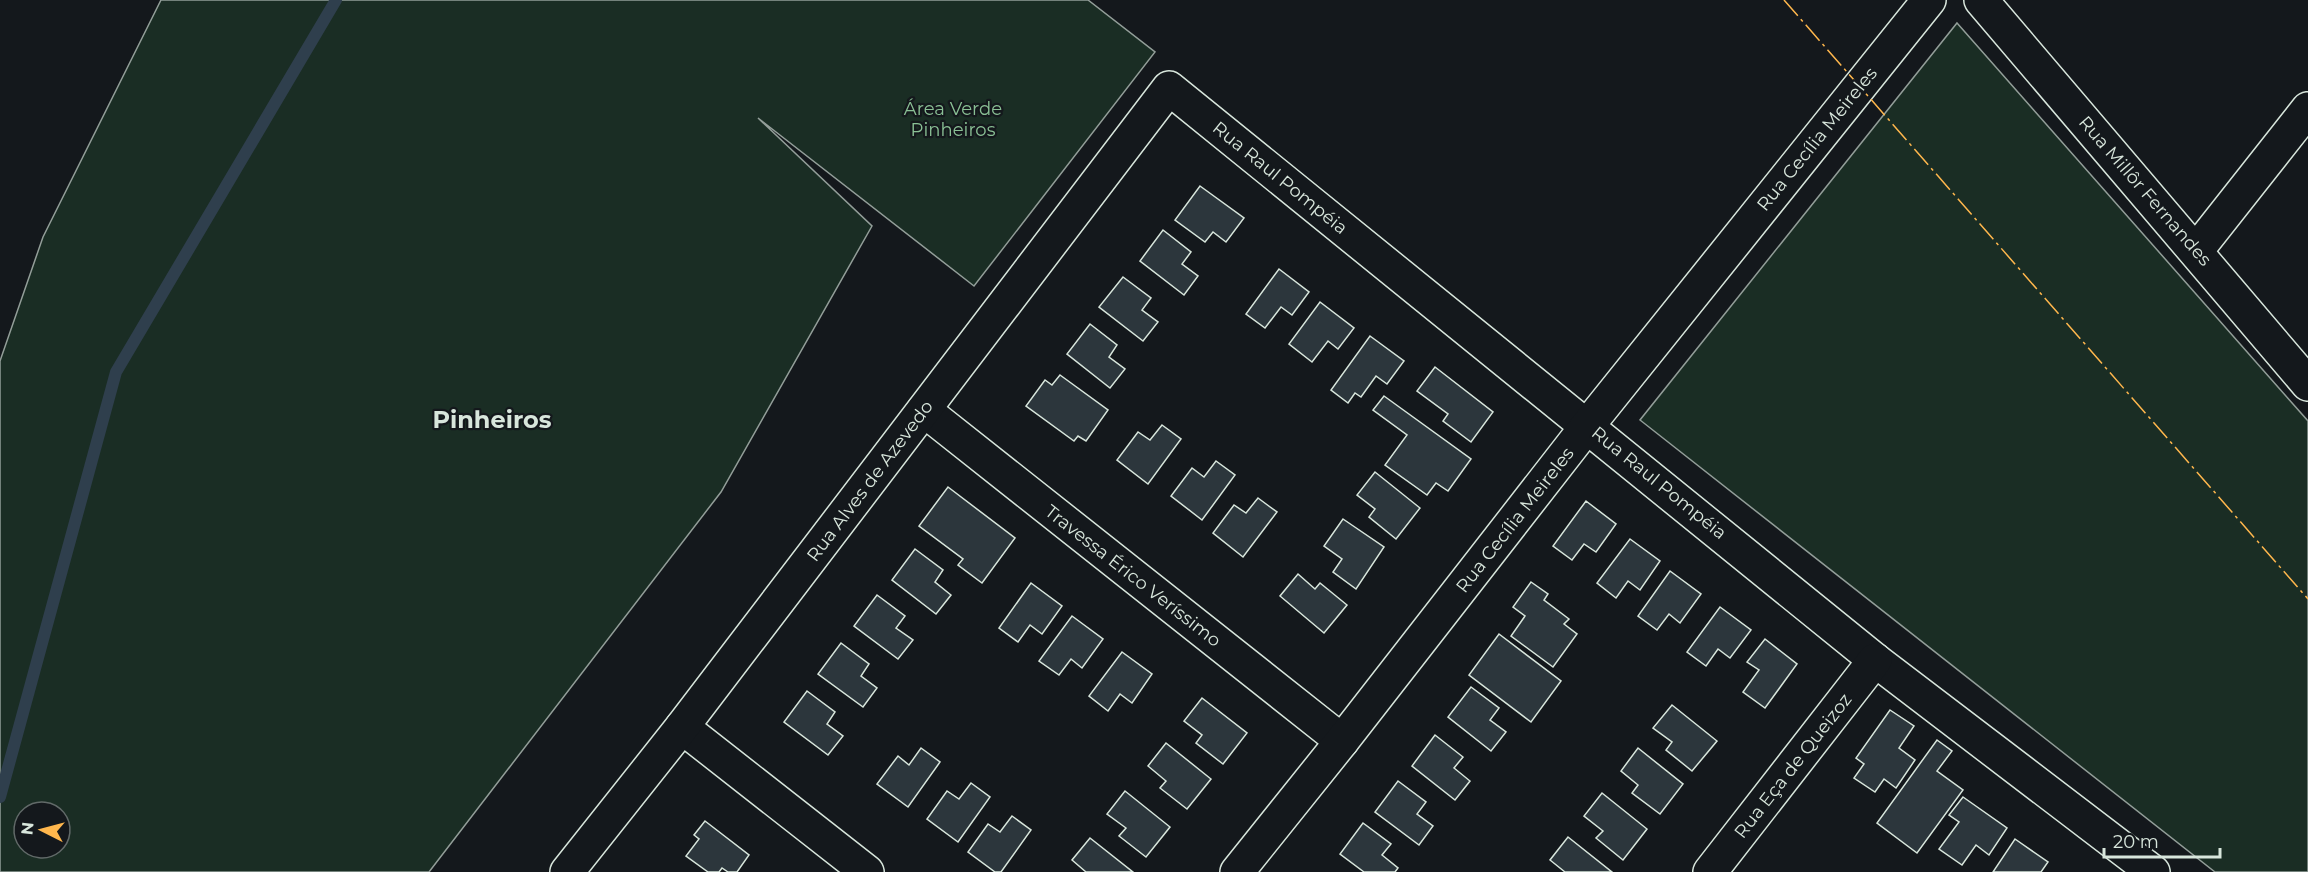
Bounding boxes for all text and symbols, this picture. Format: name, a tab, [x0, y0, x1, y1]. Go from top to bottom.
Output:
street label: Rua Cecília Meireles	[1752, 62, 1882, 215]
park label: Área Verde Pinheiros	[904, 98, 1002, 141]
street label: Rua Millôr Fernandes	[2074, 112, 2216, 271]
street label: Rua Raul Pompéia	[1208, 117, 1352, 239]
street label: Rua Alves de Azevedo	[802, 396, 938, 566]
district label: Pinheiros	[432, 405, 552, 434]
street label: Rua Raul Pompéia	[1587, 422, 1731, 544]
street label: Rua Cecília Meireles	[1451, 443, 1579, 597]
street label: Travessa Érico Veríssimo	[1041, 500, 1225, 652]
street label: Rua Eça de Queizoz	[1730, 689, 1856, 843]
north arrow	[12, 800, 72, 860]
text: N	[17, 821, 38, 836]
scale bar	[2104, 821, 2220, 859]
text: 20 m	[2113, 831, 2159, 853]

